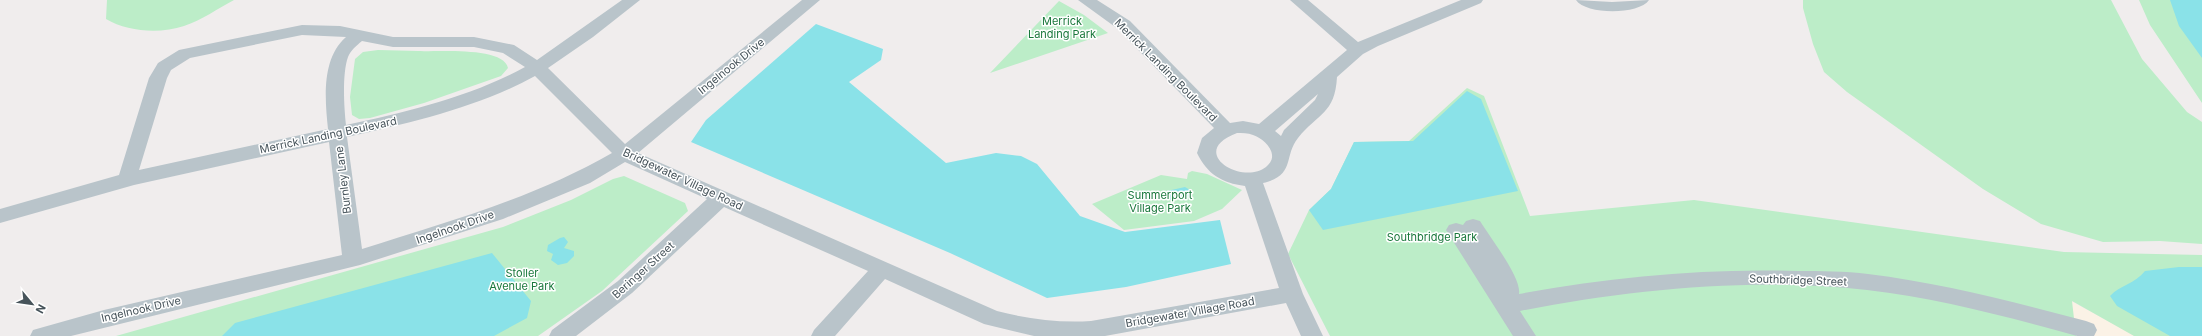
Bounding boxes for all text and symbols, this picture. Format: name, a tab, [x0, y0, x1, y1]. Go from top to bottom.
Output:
park label: Merrick Landing Park	[1028, 14, 1096, 41]
street label: Merrick Landing Boulevard	[1112, 16, 1220, 124]
street label: Ingelnook Drive	[695, 35, 767, 97]
street label: Merrick Landing Boulevard	[258, 114, 398, 156]
street label: Burnley Lane	[332, 145, 354, 215]
street label: Bridgewater Village Road	[621, 145, 745, 213]
park label: Summerport Village Park	[1128, 188, 1193, 215]
street label: Ingelnook Drive	[414, 207, 496, 247]
park label: Southbridge Park	[1387, 230, 1477, 244]
street label: Beringer Street	[609, 238, 677, 301]
park label: Stoller Avenue Park	[489, 266, 555, 293]
street label: Southbridge Street	[1749, 271, 1848, 289]
north arrow	[12, 284, 52, 324]
street label: Ingelnook Drive	[100, 293, 182, 325]
street label: Bridgewater Village Road	[1124, 294, 1256, 330]
text: N	[33, 302, 49, 316]

